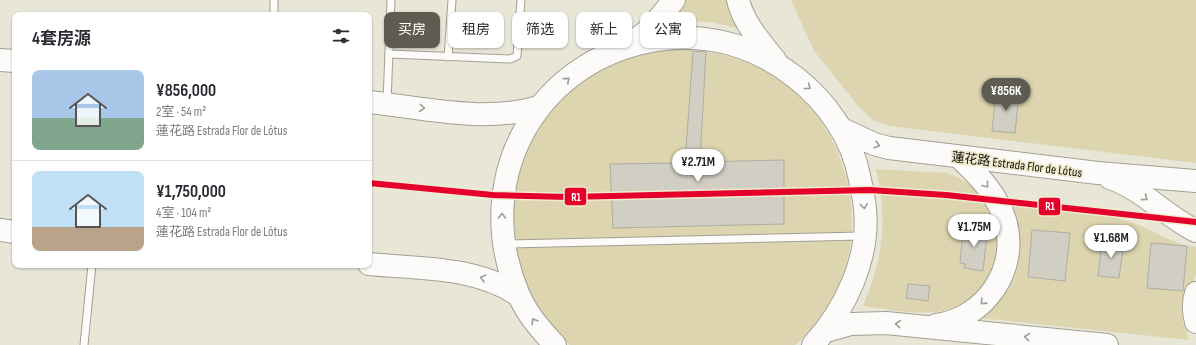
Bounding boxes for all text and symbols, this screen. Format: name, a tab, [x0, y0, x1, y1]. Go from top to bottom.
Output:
chip: 买房	[384, 12, 440, 48]
chip: 租房	[448, 12, 504, 48]
chip: 筛选	[512, 12, 568, 48]
chip: 新上	[576, 12, 632, 48]
chip: 公寓	[640, 12, 696, 48]
icon: filters	[330, 25, 352, 47]
text: 4套房源	[32, 29, 91, 49]
one-way arrow	[562, 77, 569, 84]
pin: ¥856K	[978, 78, 1034, 112]
text: ¥856,000	[156, 81, 216, 101]
one-way arrow	[803, 82, 810, 89]
text: ¥856K	[990, 83, 1022, 99]
icon: home	[64, 86, 112, 134]
one-way arrow	[419, 103, 425, 112]
text: 2室 · 54 m²	[156, 104, 206, 120]
text: 蓮花路 Estrada Flor de Lótus	[156, 123, 287, 139]
one-way arrow	[874, 140, 881, 149]
pin: ¥2.71M	[665, 149, 731, 183]
street label: 蓮花路 Estrada Flor de Lótus	[951, 149, 1083, 181]
text: ¥2.71M	[681, 154, 715, 170]
one-way arrow	[981, 180, 988, 187]
text: ¥1,750,000	[156, 182, 226, 202]
icon: home	[64, 187, 112, 235]
line badge: R1	[564, 187, 587, 206]
text: R1	[571, 191, 582, 204]
one-way arrow	[1140, 193, 1147, 200]
line badge: R1	[1038, 197, 1061, 216]
text: R1	[1045, 200, 1056, 213]
one-way arrow	[860, 203, 869, 209]
text: 4室 · 104 m²	[156, 205, 211, 221]
one-way arrow	[498, 213, 506, 219]
pin: ¥1.75M	[941, 214, 1007, 248]
text: ¥1.75M	[957, 219, 991, 235]
text: 蓮花路 Estrada Flor de Lótus	[156, 224, 287, 240]
pin: ¥1.68M	[1078, 225, 1144, 259]
text: ¥1.68M	[1093, 230, 1129, 246]
one-way arrow	[480, 274, 487, 283]
one-way arrow	[980, 297, 988, 305]
one-way arrow	[532, 318, 539, 325]
one-way arrow	[895, 320, 901, 329]
one-way arrow	[1024, 332, 1030, 341]

